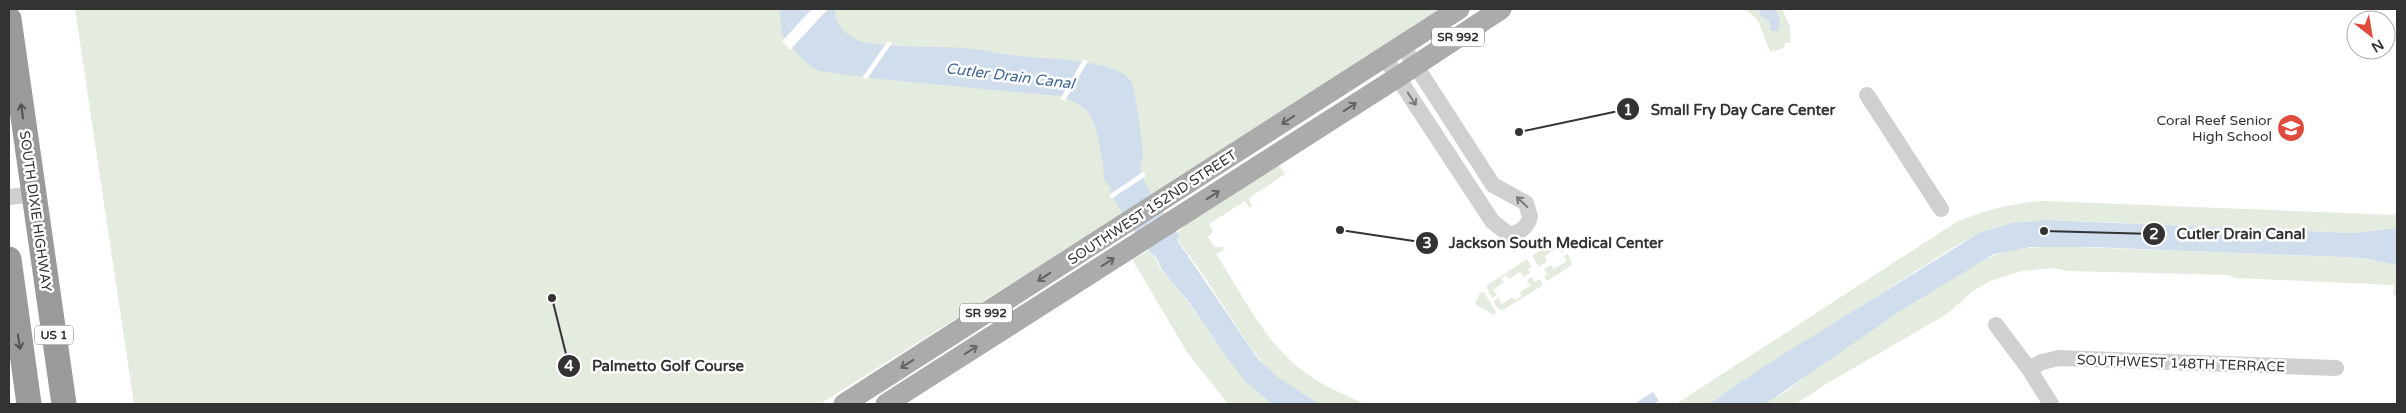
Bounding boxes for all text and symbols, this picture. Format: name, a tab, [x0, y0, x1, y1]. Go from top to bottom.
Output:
north arrow	[2346, 10, 2396, 60]
road number: SR 992	[1432, 28, 1484, 46]
text: N	[2368, 36, 2387, 56]
water label: Cutler Drain Canal	[945, 59, 1077, 93]
one-way arrow	[1407, 91, 1417, 105]
callout: Small Fry Day Care Center	[1615, 94, 1845, 124]
text: 1	[1623, 101, 1633, 119]
text: Small Fry Day Care Center	[1651, 101, 1836, 120]
one-way arrow	[1343, 102, 1357, 113]
one-way arrow	[17, 104, 27, 120]
place label: Coral Reef Senior High School	[2156, 112, 2273, 145]
school or university icon: Coral Reef Senior High School	[2276, 113, 2306, 143]
one-way arrow	[1282, 116, 1296, 126]
street label: SOUTH DIXIE HIGHWAY	[16, 130, 55, 293]
street label: SOUTHWEST 152ND STREET	[1065, 146, 1240, 268]
one-way arrow	[1206, 190, 1220, 200]
one-way arrow	[1516, 197, 1529, 209]
callout: Cutler Drain Canal	[2142, 219, 2316, 249]
text: 2	[2149, 225, 2159, 243]
text: Cutler Drain Canal	[2176, 225, 2306, 243]
callout: Jackson South Medical Center	[1414, 228, 1674, 258]
text: 3	[1422, 234, 1432, 252]
text: Jackson South Medical Center	[1448, 234, 1664, 252]
one-way arrow	[1101, 257, 1115, 267]
one-way arrow	[1037, 272, 1051, 282]
road number: SR 992	[960, 304, 1012, 322]
road number: US 1	[35, 326, 73, 344]
one-way arrow	[15, 334, 25, 350]
one-way arrow	[964, 344, 978, 354]
callout: Palmetto Golf Course	[557, 351, 754, 381]
street label: SOUTHWEST 148TH TERRACE	[2077, 351, 2286, 376]
text: 4	[564, 357, 574, 375]
text: Palmetto Golf Course	[592, 357, 745, 375]
one-way arrow	[900, 359, 914, 369]

